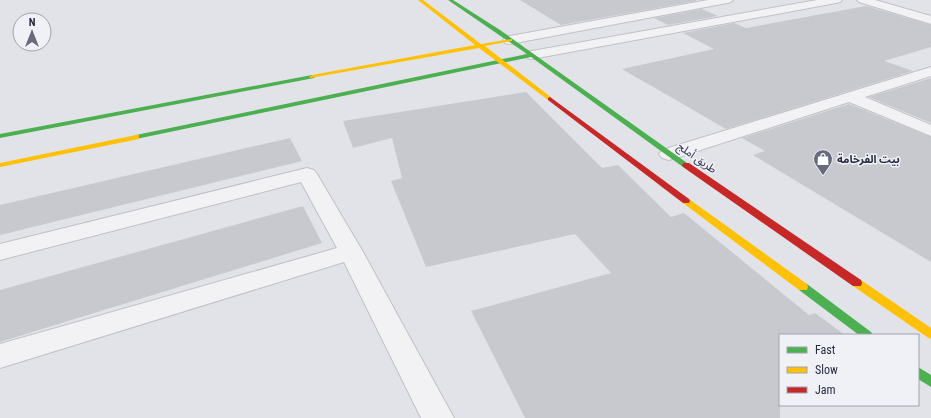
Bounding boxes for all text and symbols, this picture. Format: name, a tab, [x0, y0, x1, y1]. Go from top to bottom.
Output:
north arrow	[12, 12, 52, 52]
text: N	[29, 16, 36, 29]
street label: طريق أملج	[674, 139, 719, 177]
shop icon: بيت الفرخامة	[812, 148, 834, 176]
place label: بيت الفرخامة	[837, 153, 900, 166]
legend	[779, 334, 919, 406]
text: Fast	[815, 343, 836, 357]
text: Slow	[815, 363, 838, 377]
text: Jam	[815, 383, 836, 397]

